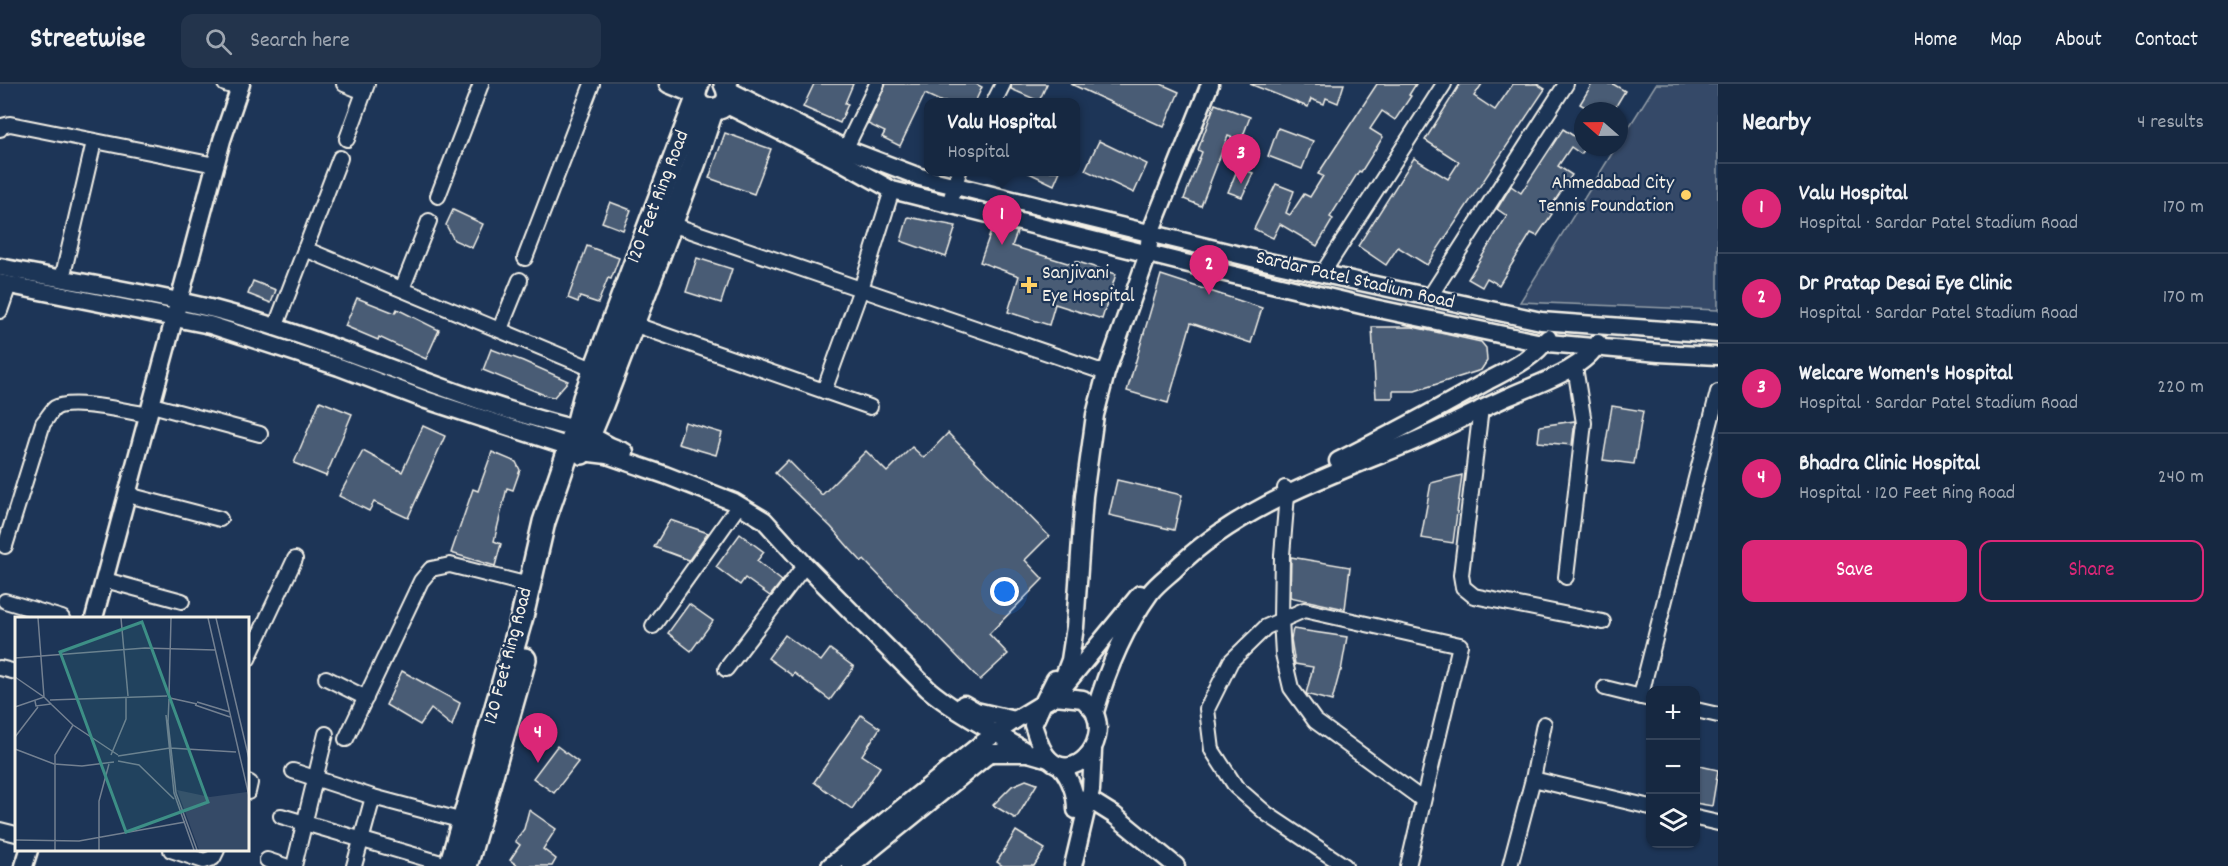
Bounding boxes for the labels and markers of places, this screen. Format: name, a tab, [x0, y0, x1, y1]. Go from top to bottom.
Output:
pin: 3	[1222, 135, 1260, 184]
place label: Ahmedabad City Tennis Foundation	[1538, 170, 1675, 221]
marker: Ahmedabad City Tennis Foundation	[1679, 188, 1693, 202]
pin: 1	[982, 196, 1022, 245]
pin: 2	[1190, 246, 1228, 295]
place label: Sanjivani Eye Hospital	[1042, 260, 1135, 311]
marker: Sanjivani Eye Hospital	[1020, 276, 1038, 294]
pin: 4	[518, 714, 558, 763]

